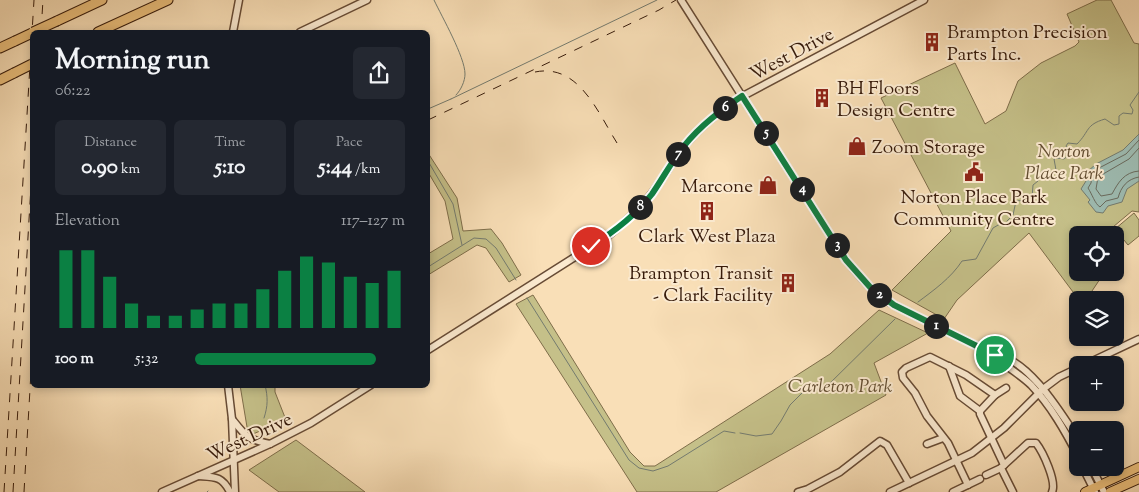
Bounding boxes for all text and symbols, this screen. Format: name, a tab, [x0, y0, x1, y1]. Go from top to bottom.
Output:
place label: Brampton Precision Parts Inc.	[947, 20, 1108, 69]
street label: West Drive	[745, 22, 839, 89]
building icon: Brampton Precision Parts Inc.	[921, 31, 943, 53]
text: Morning run	[55, 41, 210, 81]
button: share	[353, 47, 405, 99]
place label: BH Floors Design Centre	[837, 76, 956, 125]
text: 06:22	[55, 80, 90, 103]
building icon: BH Floors Design Centre	[811, 87, 833, 109]
pin: 6	[712, 96, 738, 120]
text: 6	[722, 98, 729, 118]
pin: 5	[754, 120, 778, 146]
text: 5	[764, 123, 769, 143]
text: Distance	[84, 133, 137, 153]
text: Time	[214, 133, 246, 153]
text: Pace	[336, 133, 363, 153]
shop icon: Zoom Storage	[846, 135, 868, 157]
place label: Zoom Storage	[872, 135, 985, 162]
park label: Norton Place Park	[1025, 139, 1104, 188]
pin: 7	[666, 142, 690, 166]
text: 7	[675, 144, 682, 164]
text: 0.90	[81, 153, 118, 183]
text: 5:10	[215, 153, 245, 183]
text: 5:44	[318, 153, 352, 183]
text: km	[118, 160, 140, 180]
text: /km	[352, 160, 380, 180]
public building icon: Norton Place Park Community Centre	[963, 161, 985, 183]
place label: Marcone	[681, 174, 753, 201]
shop icon: Marcone	[757, 174, 779, 196]
pin: 4	[790, 176, 814, 202]
text: 4	[799, 179, 806, 199]
place label: Norton Place Park Community Centre	[893, 185, 1055, 234]
pin: 8	[628, 194, 652, 220]
text: 8	[637, 197, 644, 217]
building icon: Clark West Plaza	[696, 200, 718, 222]
text: Elevation	[55, 210, 120, 233]
text: 117–127 m	[341, 210, 405, 233]
place label: Clark West Plaza	[638, 224, 776, 251]
pin	[570, 225, 612, 267]
map controls	[1069, 226, 1124, 476]
button: locate	[1069, 226, 1124, 281]
icon: check	[577, 232, 605, 260]
pin: 3	[824, 232, 850, 258]
text: 3	[835, 235, 840, 255]
place label: Brampton Transit - Clark Facility	[629, 261, 774, 310]
building icon: Brampton Transit - Clark Facility	[777, 272, 799, 294]
pin: 2	[866, 282, 892, 308]
text: 2	[876, 285, 883, 305]
button: layers	[1069, 291, 1124, 346]
pin: 1	[924, 314, 948, 338]
text: 1	[934, 316, 939, 336]
pin	[974, 334, 1016, 376]
icon: arrive	[981, 341, 1009, 369]
text: 100 m	[55, 348, 94, 371]
text: 5:32	[135, 348, 159, 371]
button: +	[1069, 356, 1124, 411]
park label: Carleton Park	[788, 374, 893, 401]
street label: West Drive	[203, 407, 298, 470]
button: −	[1069, 421, 1124, 476]

